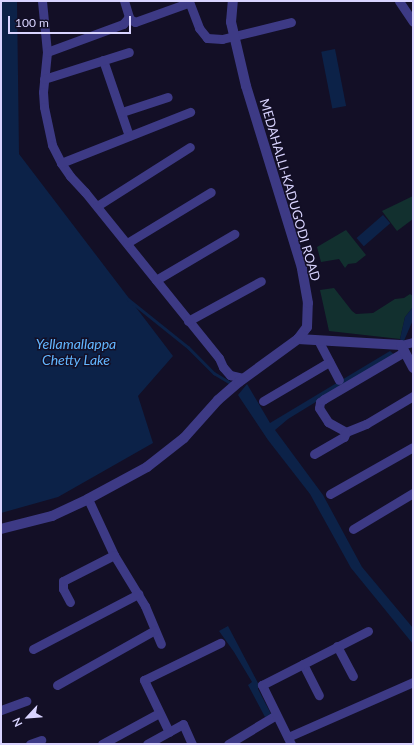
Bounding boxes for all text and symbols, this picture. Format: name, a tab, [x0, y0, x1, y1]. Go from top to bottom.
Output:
scale bar	[10, 8, 133, 34]
text: 100 m	[15, 15, 49, 30]
street label: MEDAHALLI-KADUGODI ROAD	[256, 97, 324, 283]
water label: Yellamallappa Chetty Lake	[36, 336, 116, 368]
north arrow	[8, 697, 48, 737]
text: N	[9, 716, 24, 729]

